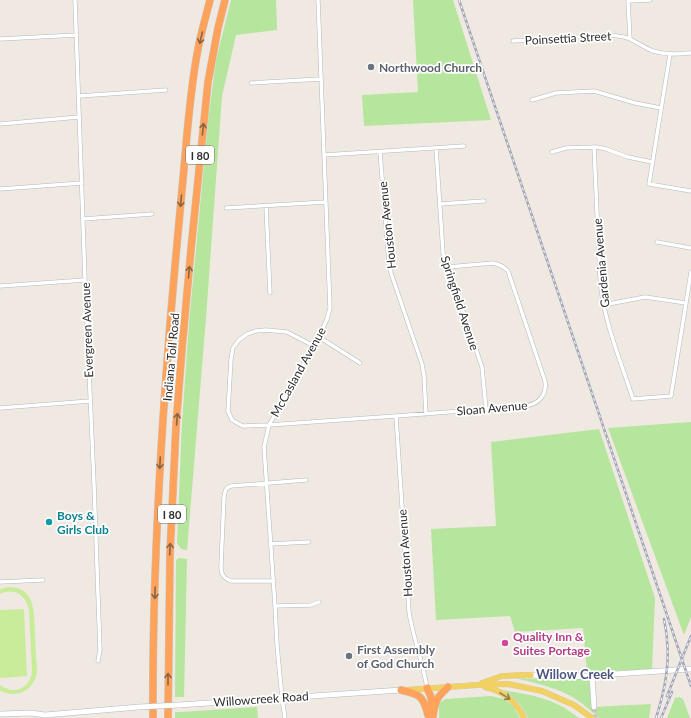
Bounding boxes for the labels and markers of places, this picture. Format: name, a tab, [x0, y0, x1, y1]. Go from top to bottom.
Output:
place label: Northwood Church	[379, 60, 482, 75]
marker: Northwood Church	[366, 62, 376, 72]
place label: Boys & Girls Club	[57, 508, 109, 537]
marker: Boys & Girls Club	[44, 517, 54, 527]
place label: Quality Inn & Suites Portage	[513, 629, 591, 658]
marker: Quality Inn & Suites Portage	[500, 638, 510, 648]
place label: First Assembly of God Church	[357, 642, 436, 671]
marker: First Assembly of God Church	[344, 651, 354, 661]

